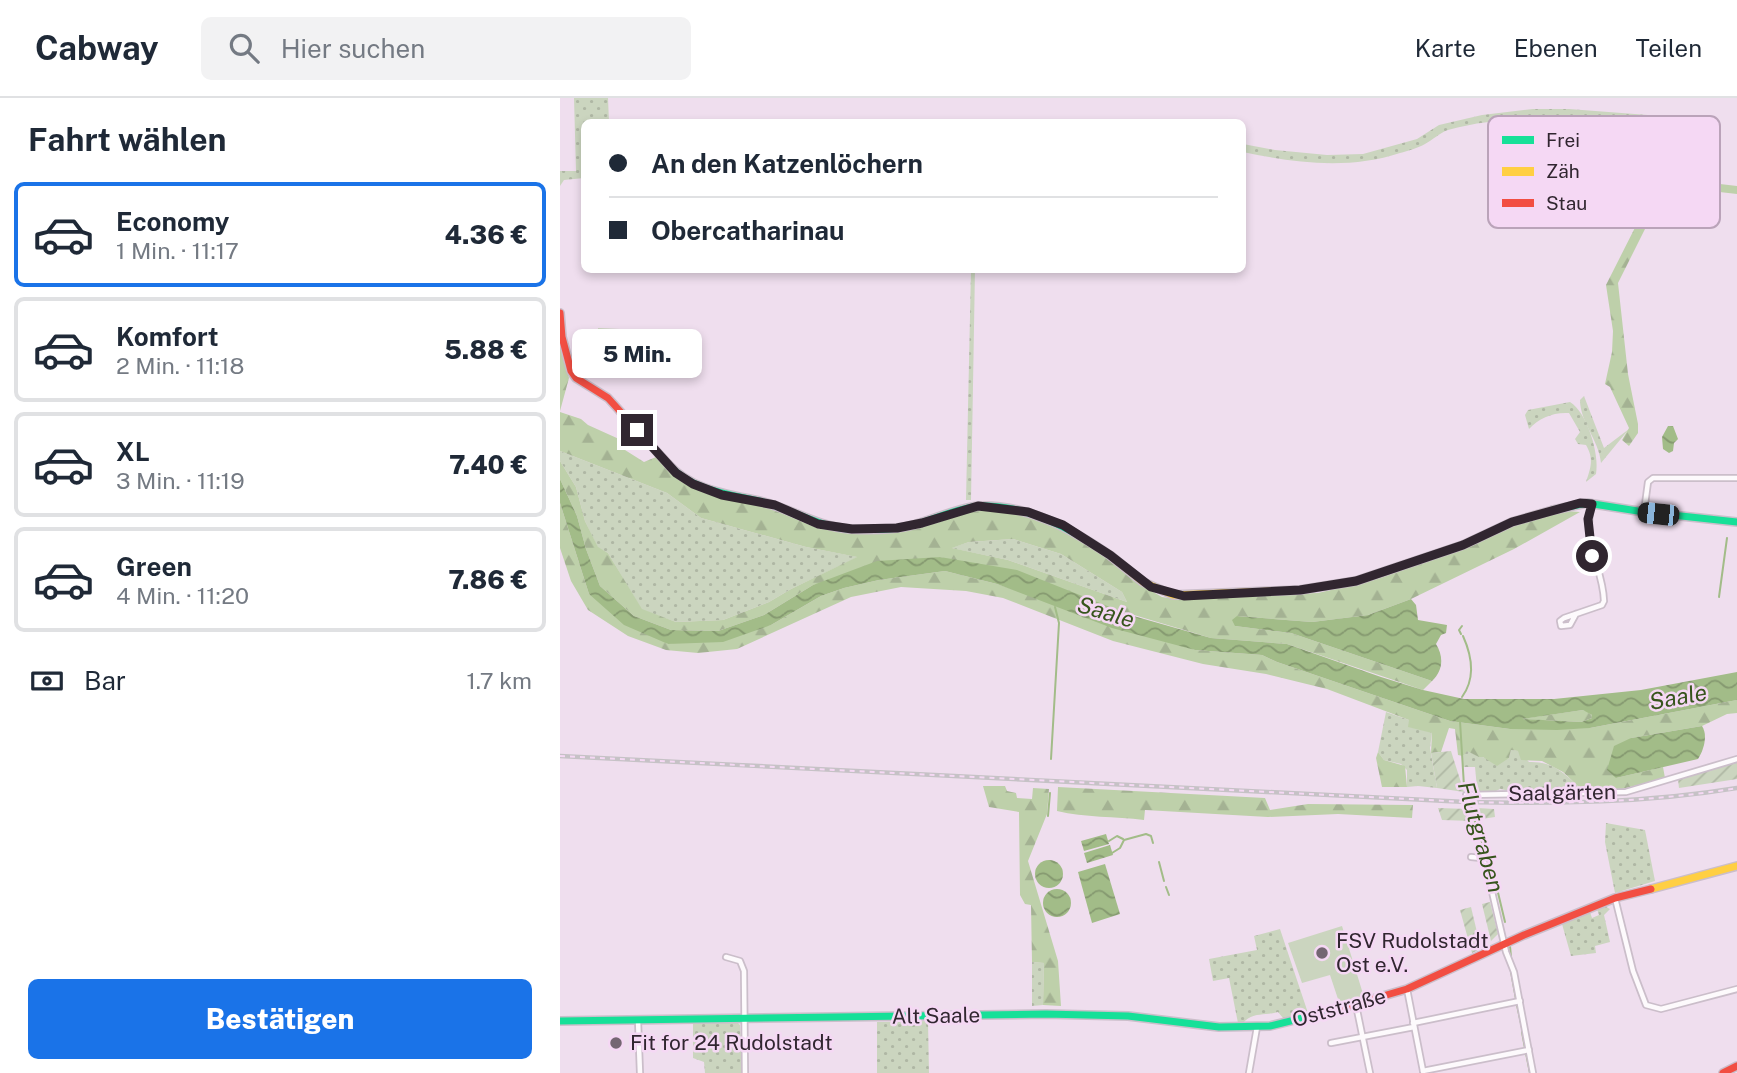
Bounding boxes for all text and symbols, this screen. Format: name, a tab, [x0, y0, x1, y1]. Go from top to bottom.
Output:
search box	[201, 17, 691, 80]
text: Cabway	[35, 29, 159, 67]
icon: search	[225, 29, 263, 67]
text: Hier suchen	[281, 33, 425, 64]
text: Karte	[1415, 34, 1476, 62]
text: Ebenen	[1514, 34, 1598, 62]
text: Teilen	[1636, 34, 1702, 62]
legend	[1488, 116, 1720, 228]
text: Fahrt wählen	[28, 121, 227, 158]
text: Frei	[1546, 129, 1580, 151]
text: An den Katzenlöchern	[651, 148, 923, 179]
text: Zäh	[1546, 160, 1580, 182]
text: Stau	[1546, 192, 1587, 214]
icon: car	[32, 203, 95, 266]
text: Economy	[116, 206, 229, 237]
text: Obercatharinau	[651, 215, 844, 246]
text: 4.36 €	[445, 219, 528, 250]
text: 1 Min. · 11:17	[116, 237, 239, 264]
icon: car	[32, 318, 95, 381]
text: Komfort	[116, 321, 218, 352]
callout: 5 Min.	[572, 328, 702, 378]
text: 5.88 €	[444, 334, 528, 365]
text: 5 Min.	[602, 340, 672, 367]
text: 2 Min. · 11:18	[116, 352, 244, 379]
route end	[621, 414, 653, 446]
icon: car	[32, 433, 95, 496]
text: XL	[116, 436, 150, 467]
text: 7.40 €	[449, 449, 528, 480]
text: 3 Min. · 11:19	[116, 467, 245, 494]
car	[1637, 501, 1680, 527]
route start	[1576, 540, 1608, 572]
icon: car	[32, 548, 95, 611]
text: Green	[116, 551, 192, 582]
text: 7.86 €	[448, 564, 528, 595]
text: 4 Min. · 11:20	[116, 582, 249, 609]
water label: Saale	[1074, 590, 1138, 633]
icon: cash	[28, 662, 66, 700]
text: Bar	[84, 665, 126, 696]
text: 1.7 km	[466, 667, 532, 694]
water label: Saale	[1647, 678, 1709, 715]
water label: Flutgraben	[1453, 778, 1510, 896]
street label: Saalgärten	[1508, 779, 1616, 806]
place label: FSV Rudolstadt Ost e.V.	[1336, 928, 1489, 977]
marker: FSV Rudolstadt Ost e.V.	[1314, 945, 1330, 961]
button: Bestätigen	[28, 979, 532, 1059]
street label: Oststraße	[1289, 983, 1389, 1032]
street label: Alt Saale	[891, 1002, 981, 1029]
place label: Fit for 24 Rudolstadt	[630, 1030, 833, 1055]
marker: Fit for 24 Rudolstadt	[608, 1035, 624, 1051]

